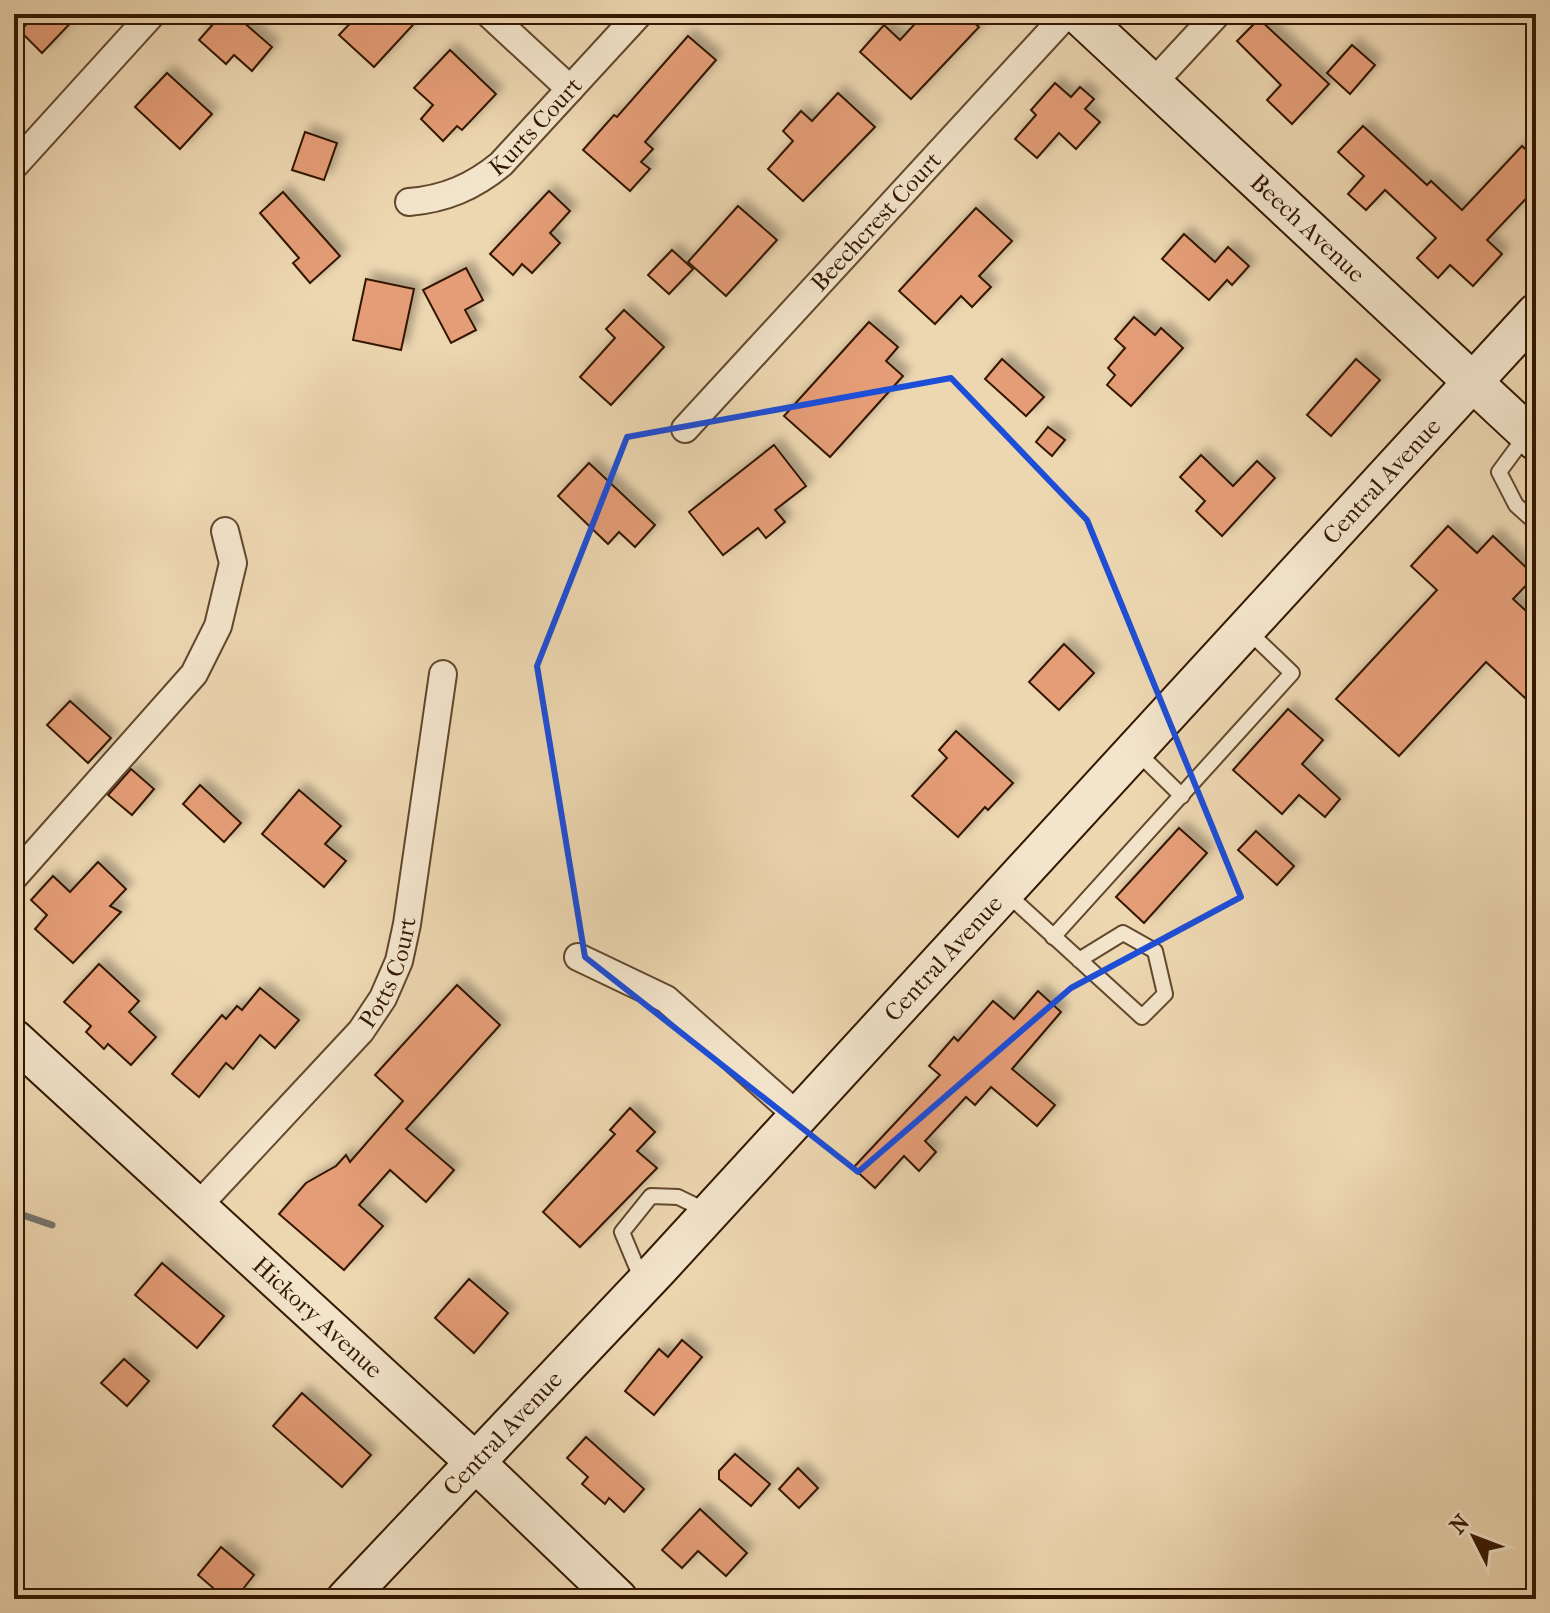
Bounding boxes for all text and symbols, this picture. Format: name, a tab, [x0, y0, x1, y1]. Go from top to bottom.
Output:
street label: Kurts Court	[483, 71, 588, 182]
street label: Beechcrest Court	[805, 146, 947, 297]
street label: Beech Avenue	[1245, 168, 1371, 288]
street label: Central Avenue	[1317, 412, 1447, 550]
street label: Central Avenue	[879, 889, 1008, 1027]
street label: Potts Court	[353, 915, 422, 1033]
street label: Hickory Avenue	[247, 1251, 388, 1384]
street label: Central Avenue	[437, 1365, 568, 1501]
north arrow	[1434, 1497, 1514, 1577]
text: N	[1445, 1509, 1475, 1539]

